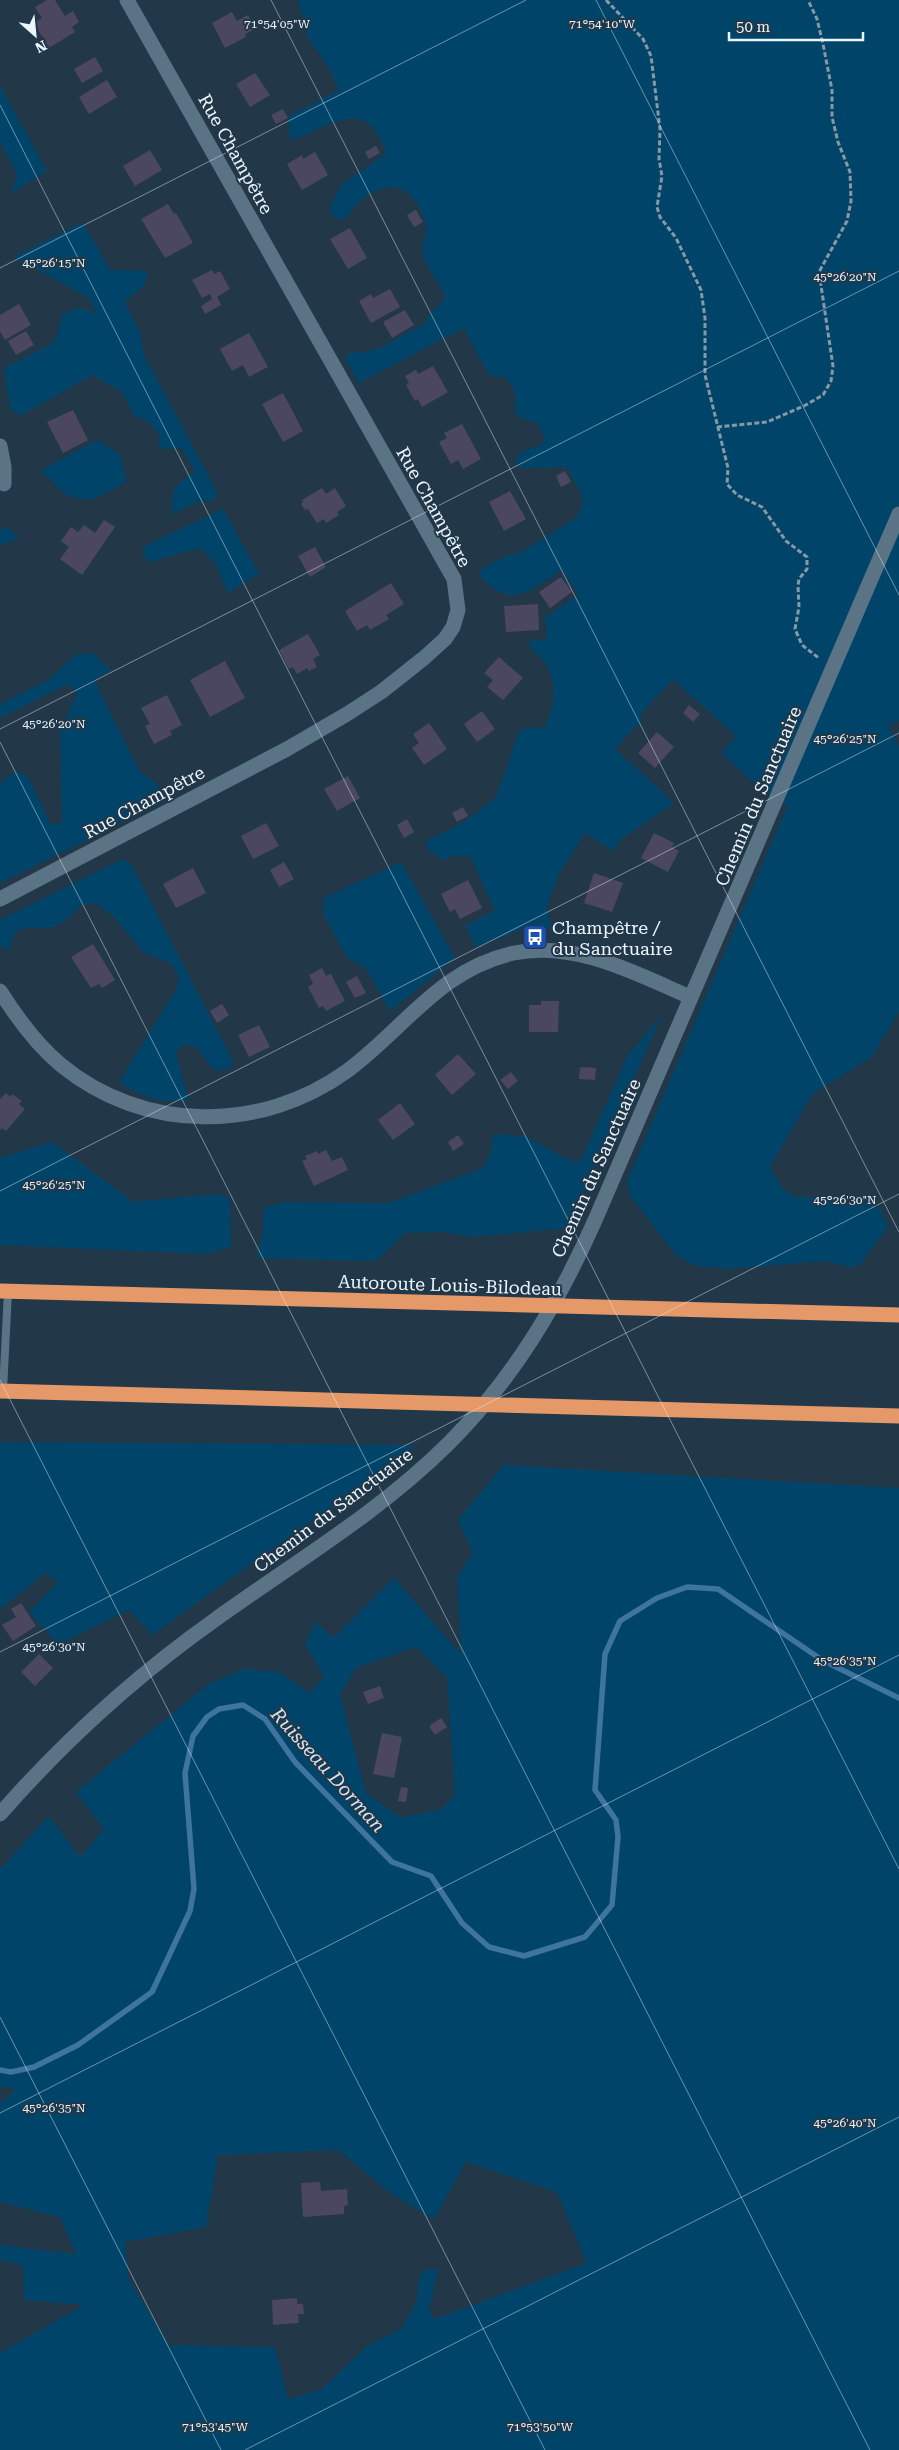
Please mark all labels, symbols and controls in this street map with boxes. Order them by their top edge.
north arrow [10,10,60,60]
scale bar [729,10,863,42]
text: 71°54'05"W [244,17,311,31]
text: 71°54'10"W [569,17,636,31]
text: 50 m [736,18,771,36]
text: N [32,37,49,56]
street label: Rue Champêtre [194,90,278,218]
text: 45°26'15"N [22,256,86,270]
text: 45°26'20"N [813,270,877,284]
street label: Rue Champêtre [392,443,476,571]
street label: Chemin du Sanctuaire [711,703,805,889]
text: 45°26'20"N [22,717,86,731]
text: 45°26'25"N [813,732,877,746]
street label: Rue Champêtre [80,761,208,843]
place label: Champêtre / du Sanctuaire [552,917,673,959]
bus stop icon: Champêtre / du Sanctuaire [522,924,548,950]
street label: Chemin du Sanctuaire [547,1075,645,1261]
text: 45°26'25"N [22,1178,86,1192]
text: 45°26'30"N [813,1193,877,1207]
street label: Autoroute Louis-Bilodeau [338,1271,562,1299]
street label: Chemin du Sanctuaire [249,1443,417,1577]
text: 45°26'30"N [22,1640,86,1654]
text: 45°26'35"N [813,1654,877,1668]
water label: Ruisseau Dorman [265,1702,390,1837]
text: 45°26'35"N [22,2101,86,2115]
text: 45°26'40"N [813,2116,877,2130]
text: 71°53'45"W [182,2420,249,2434]
text: 71°53'50"W [507,2420,574,2434]

